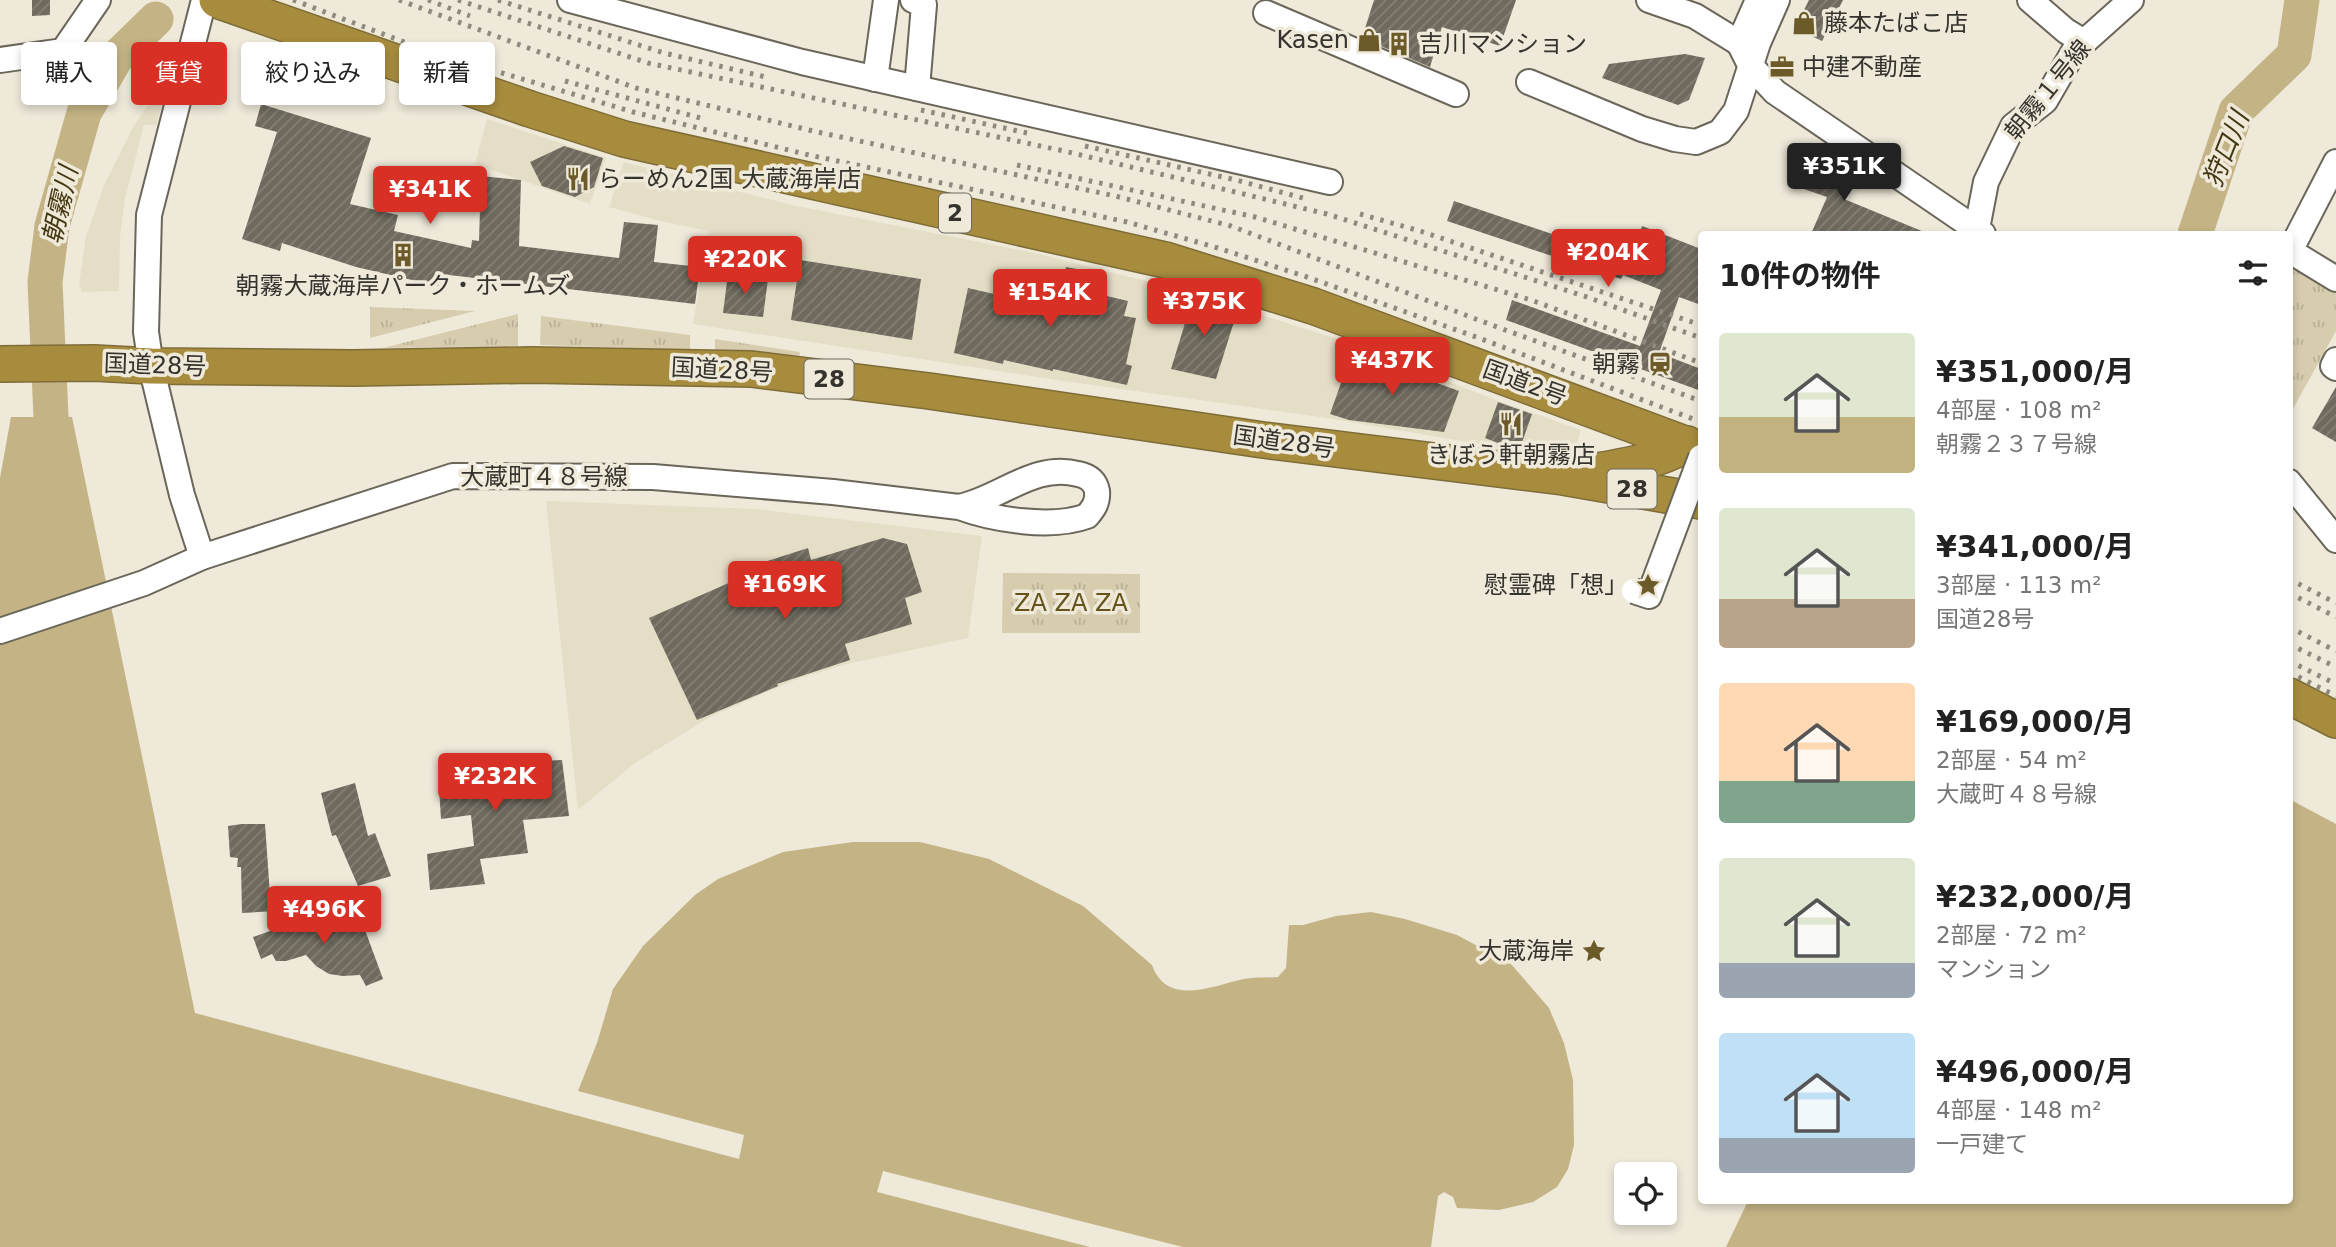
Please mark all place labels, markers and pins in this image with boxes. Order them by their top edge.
shop icon: 藤本たばこ店 [1790,9,1818,37]
place label: 藤本たばこ店 [1824,9,1968,37]
place label: Kasen [1276,26,1349,54]
shop icon: Kasen [1355,26,1383,54]
building icon: 吉川マンション [1385,30,1413,58]
place label: 吉川マンション [1419,30,1587,58]
office icon: 中建不動産 [1768,53,1796,81]
place label: 中建不動産 [1802,53,1922,81]
pin: ¥351K [1795,144,1893,203]
restaurant icon: らーめん2国 大蔵海岸店 [564,165,592,193]
place label: らーめん2国 大蔵海岸店 [598,165,861,193]
pin: ¥341K [381,166,479,226]
pin: ¥204K [1559,230,1657,289]
pin: ¥220K [696,236,794,296]
building icon: 朝霧大蔵海岸パーク・ホームズ [389,241,417,269]
pin: ¥154K [1001,270,1099,329]
place label: 朝霧大蔵海岸パーク・ホームズ [236,272,570,300]
pin: ¥375K [1155,278,1253,338]
pin: ¥437K [1343,338,1441,397]
place label: 朝霧 [1592,350,1640,378]
station icon: 朝霧 [1646,350,1674,378]
restaurant icon: きぼう軒朝霧店 [1497,410,1525,438]
place label: きぼう軒朝霧店 [1427,441,1595,469]
pin: ¥169K [736,562,834,621]
place label: 慰霊碑「想」 [1484,571,1628,599]
place icon: 慰霊碑「想」 [1634,571,1662,599]
pin: ¥232K [446,754,544,813]
pin: ¥496K [275,886,373,946]
place label: 大蔵海岸 [1478,937,1574,965]
place icon: 大蔵海岸 [1580,937,1608,965]

